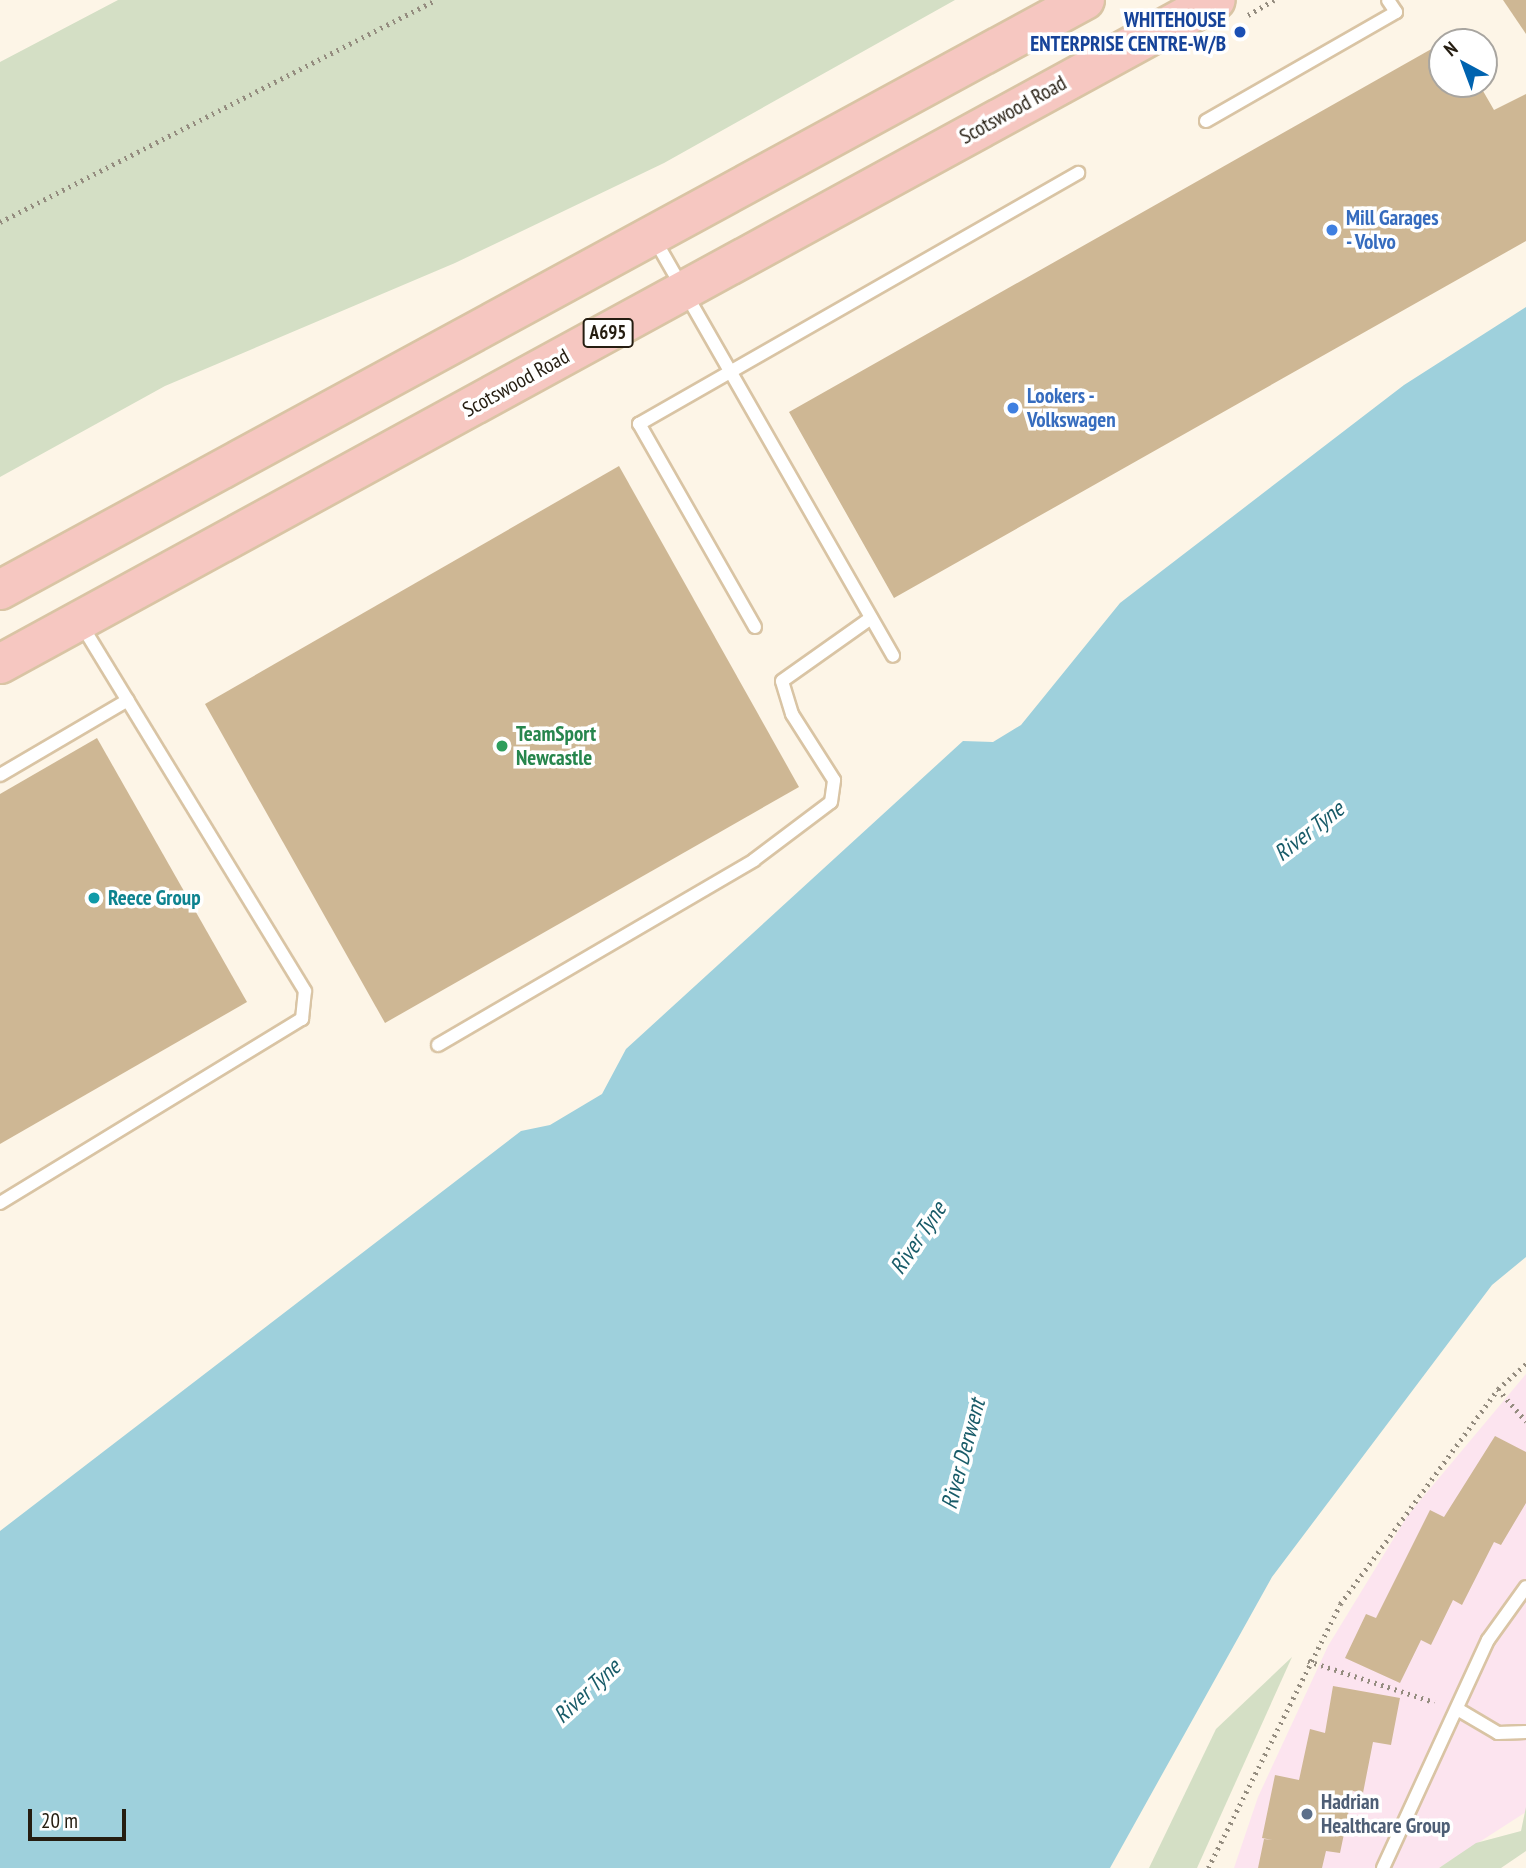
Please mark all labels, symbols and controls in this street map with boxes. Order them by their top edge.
place label: WHITEHOUSE ENTERPRISE CENTRE-W/B [1030,7,1226,57]
marker: WHITEHOUSE ENTERPRISE CENTRE-W/B [1232,24,1248,40]
north arrow [1428,28,1498,98]
text: N [1439,36,1462,61]
street label: Scotswood Road [955,70,1071,150]
place label: Mill Garages - Volvo [1346,205,1439,255]
marker: Mill Garages - Volvo [1324,222,1340,238]
road number: A695 [582,318,634,348]
street label: Scotswood Road [458,343,574,423]
place label: Lookers - Volkswagen [1027,383,1116,433]
marker: Lookers - Volkswagen [1005,400,1021,416]
place label: TeamSport Newcastle [516,721,596,771]
marker: TeamSport Newcastle [494,738,510,754]
water label: River Tyne [1268,795,1350,867]
place label: Reece Group [108,885,201,911]
marker: Reece Group [86,890,102,906]
water label: River Tyne [884,1196,952,1280]
water label: River Derwent [935,1396,991,1512]
water label: River Tyne [548,1653,626,1729]
place label: Hadrian Healthcare Group [1321,1789,1451,1839]
scale bar [32,1794,130,1838]
marker: Hadrian Healthcare Group [1299,1806,1315,1822]
text: 20 m [41,1807,78,1834]

